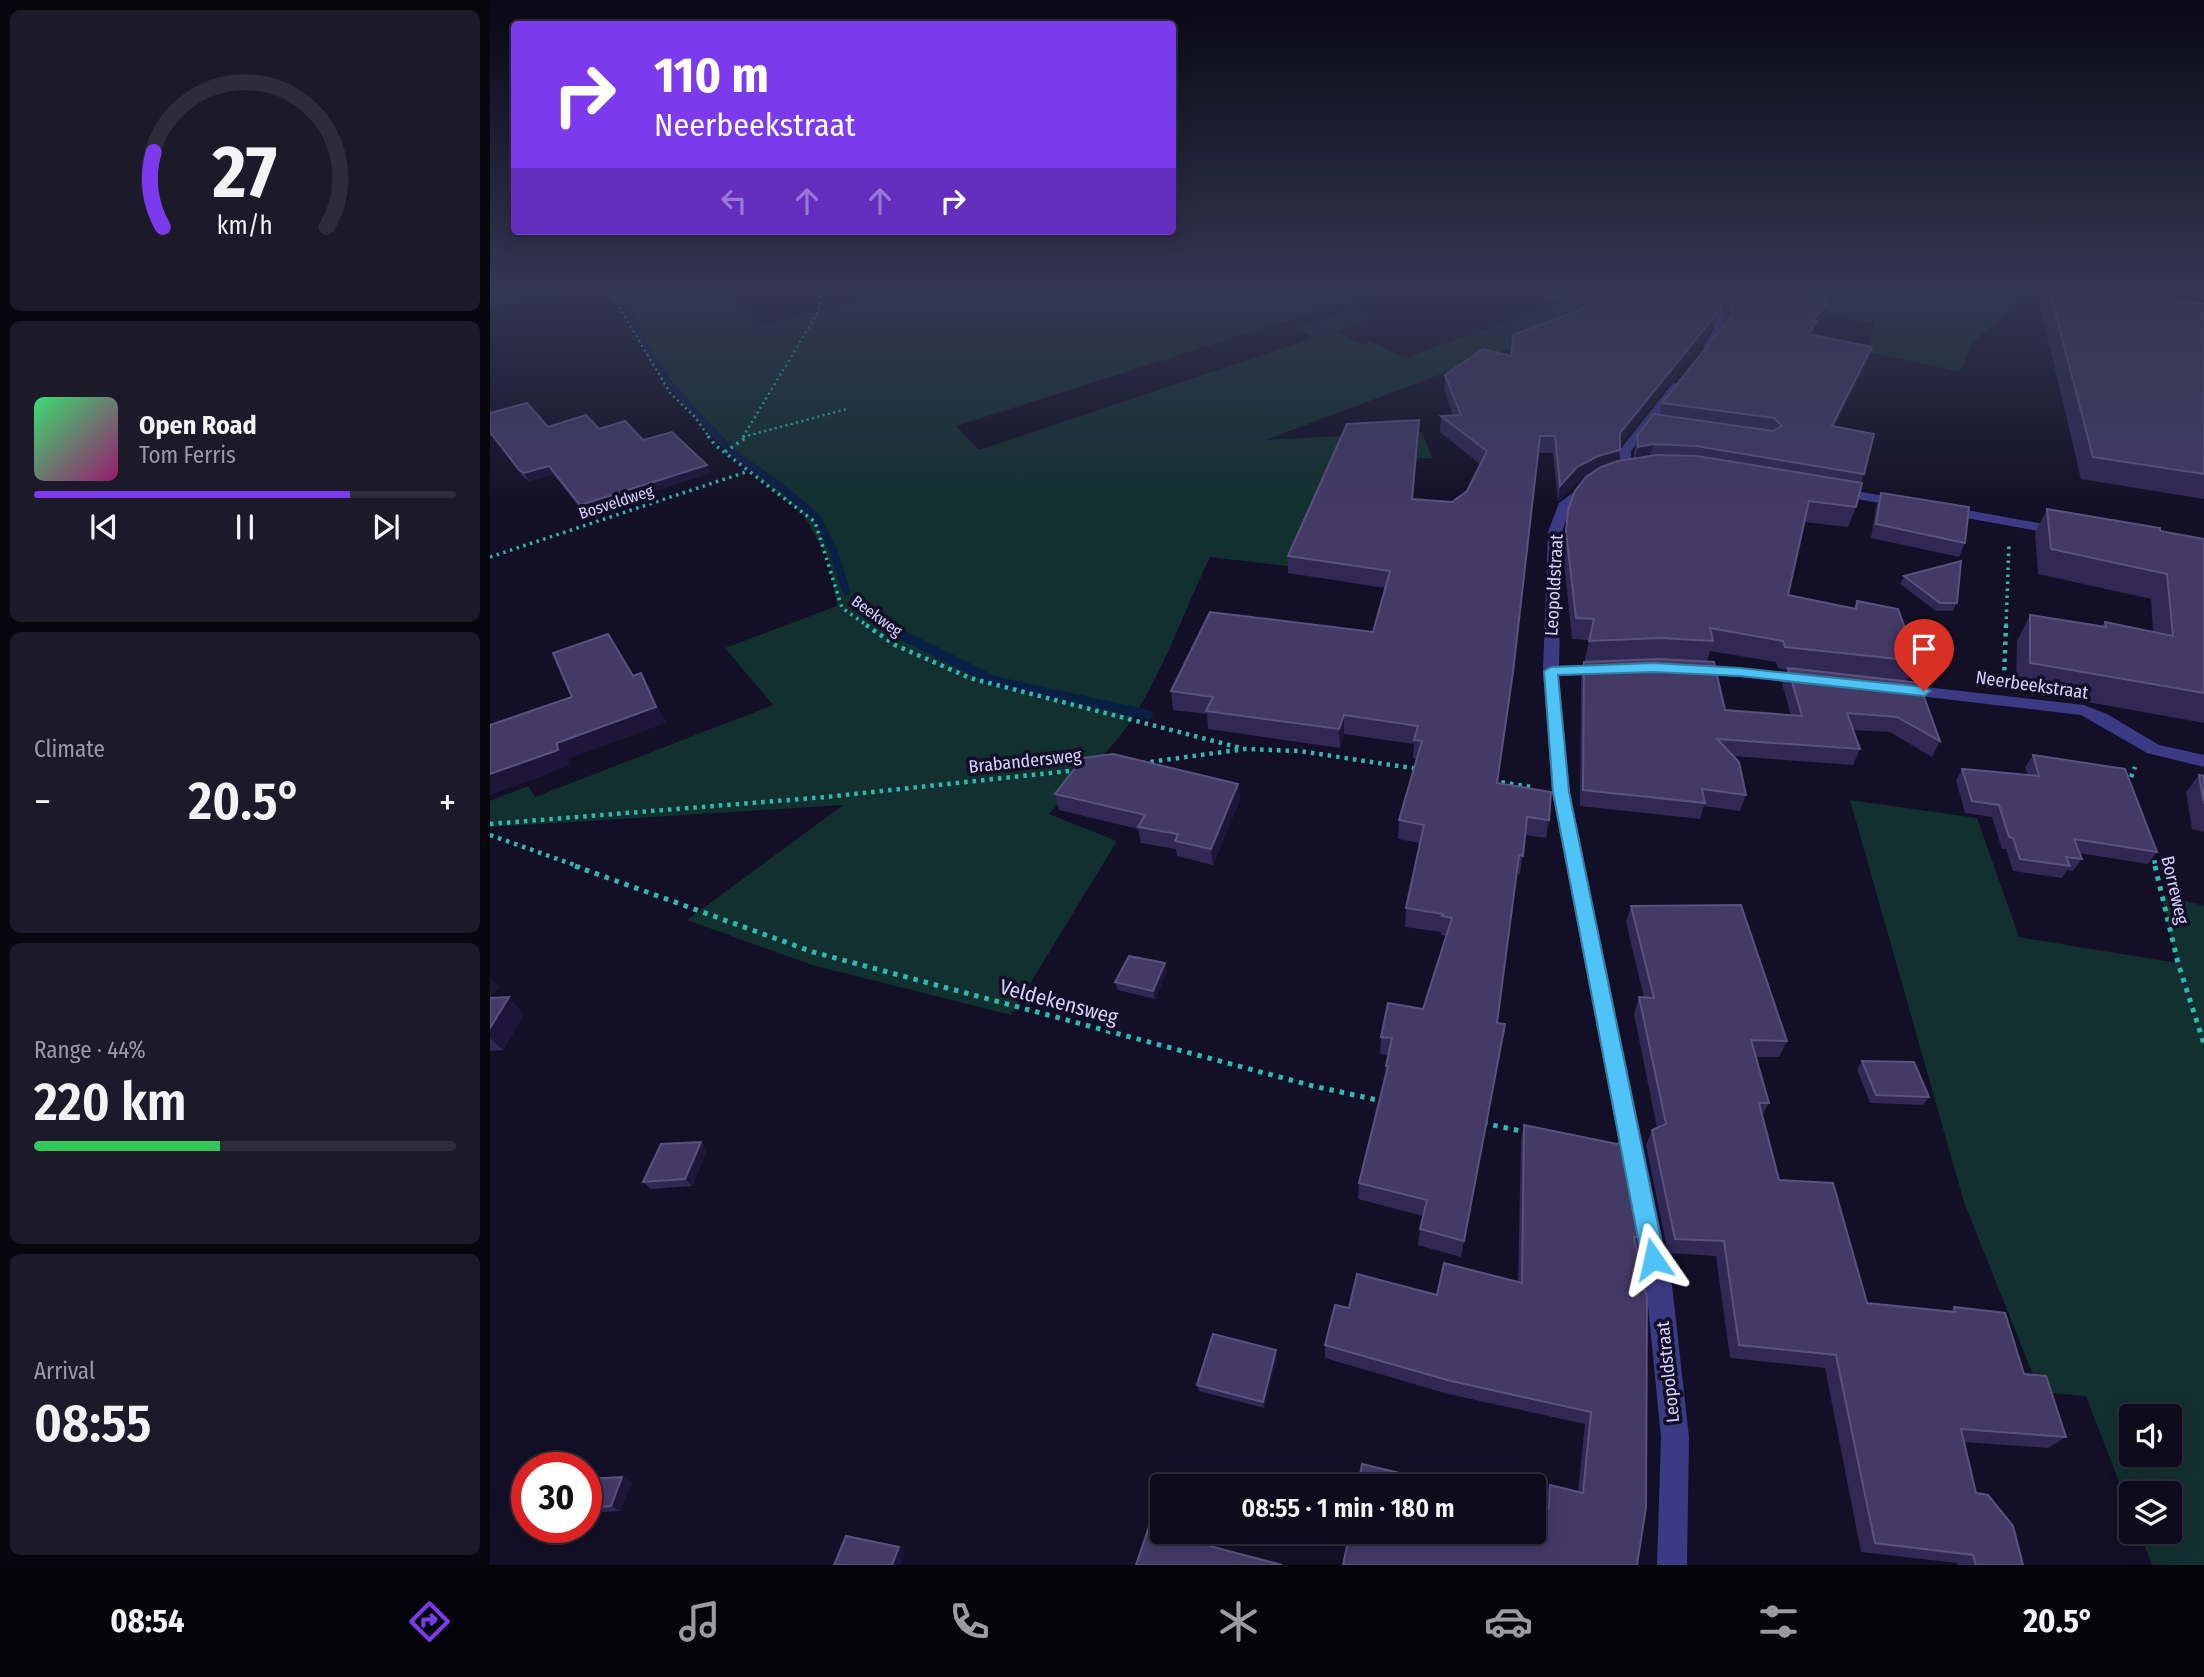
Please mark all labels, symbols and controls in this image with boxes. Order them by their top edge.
text: 110 m [654,46,769,105]
icon: right [539,49,630,140]
text: Neerbeekstraat [654,106,856,144]
text: 27 [212,129,277,216]
icon: left [715,182,753,220]
icon: ahead [788,182,826,220]
icon: ahead [861,182,899,220]
icon: right [934,182,972,220]
text: km/h [217,210,273,240]
text: Open Road [139,410,257,441]
text: Tom Ferris [139,441,236,469]
street label: Bosveldweg [576,481,656,523]
icon: previous [85,508,123,546]
icon: pause [226,508,264,546]
icon: next [367,508,405,546]
street label: Leopoldstraat [1540,533,1568,637]
street label: Beekweg [848,591,906,641]
pin [1894,619,1954,691]
icon: arrive [1905,630,1943,668]
street label: Neerbeekstraat [1974,666,2090,704]
text: Climate [34,735,105,763]
street label: Brabandersweg [967,744,1083,778]
text: 20.5° [188,770,302,833]
text: − [34,779,51,825]
text: + [439,779,456,825]
street label: Borreweg [2156,854,2194,927]
street label: Veldekensweg [997,974,1121,1030]
text: Range · 44% [34,1036,146,1064]
text: 220 km [34,1071,187,1134]
position arrow [1616,1222,1690,1296]
street label: Leopoldstraat [1652,1320,1684,1424]
text: Arrival [34,1357,95,1385]
text: 08:55 [34,1392,151,1455]
map controls [2119,1404,2182,1544]
button: sound [2119,1404,2182,1467]
speed limit sign: 30 [511,1452,602,1543]
button: layers [2119,1481,2182,1544]
text: 08:55 · 1 min · 180 m [1241,1493,1455,1524]
icon: directions [405,1597,454,1646]
icon: music [675,1597,724,1646]
icon: phone [945,1597,994,1646]
icon: climate [1214,1597,1263,1646]
icon: car [1484,1597,1533,1646]
icon: filters [1754,1597,1803,1646]
text: 08:54 [110,1602,184,1640]
text: 20.5° [2023,1602,2094,1640]

